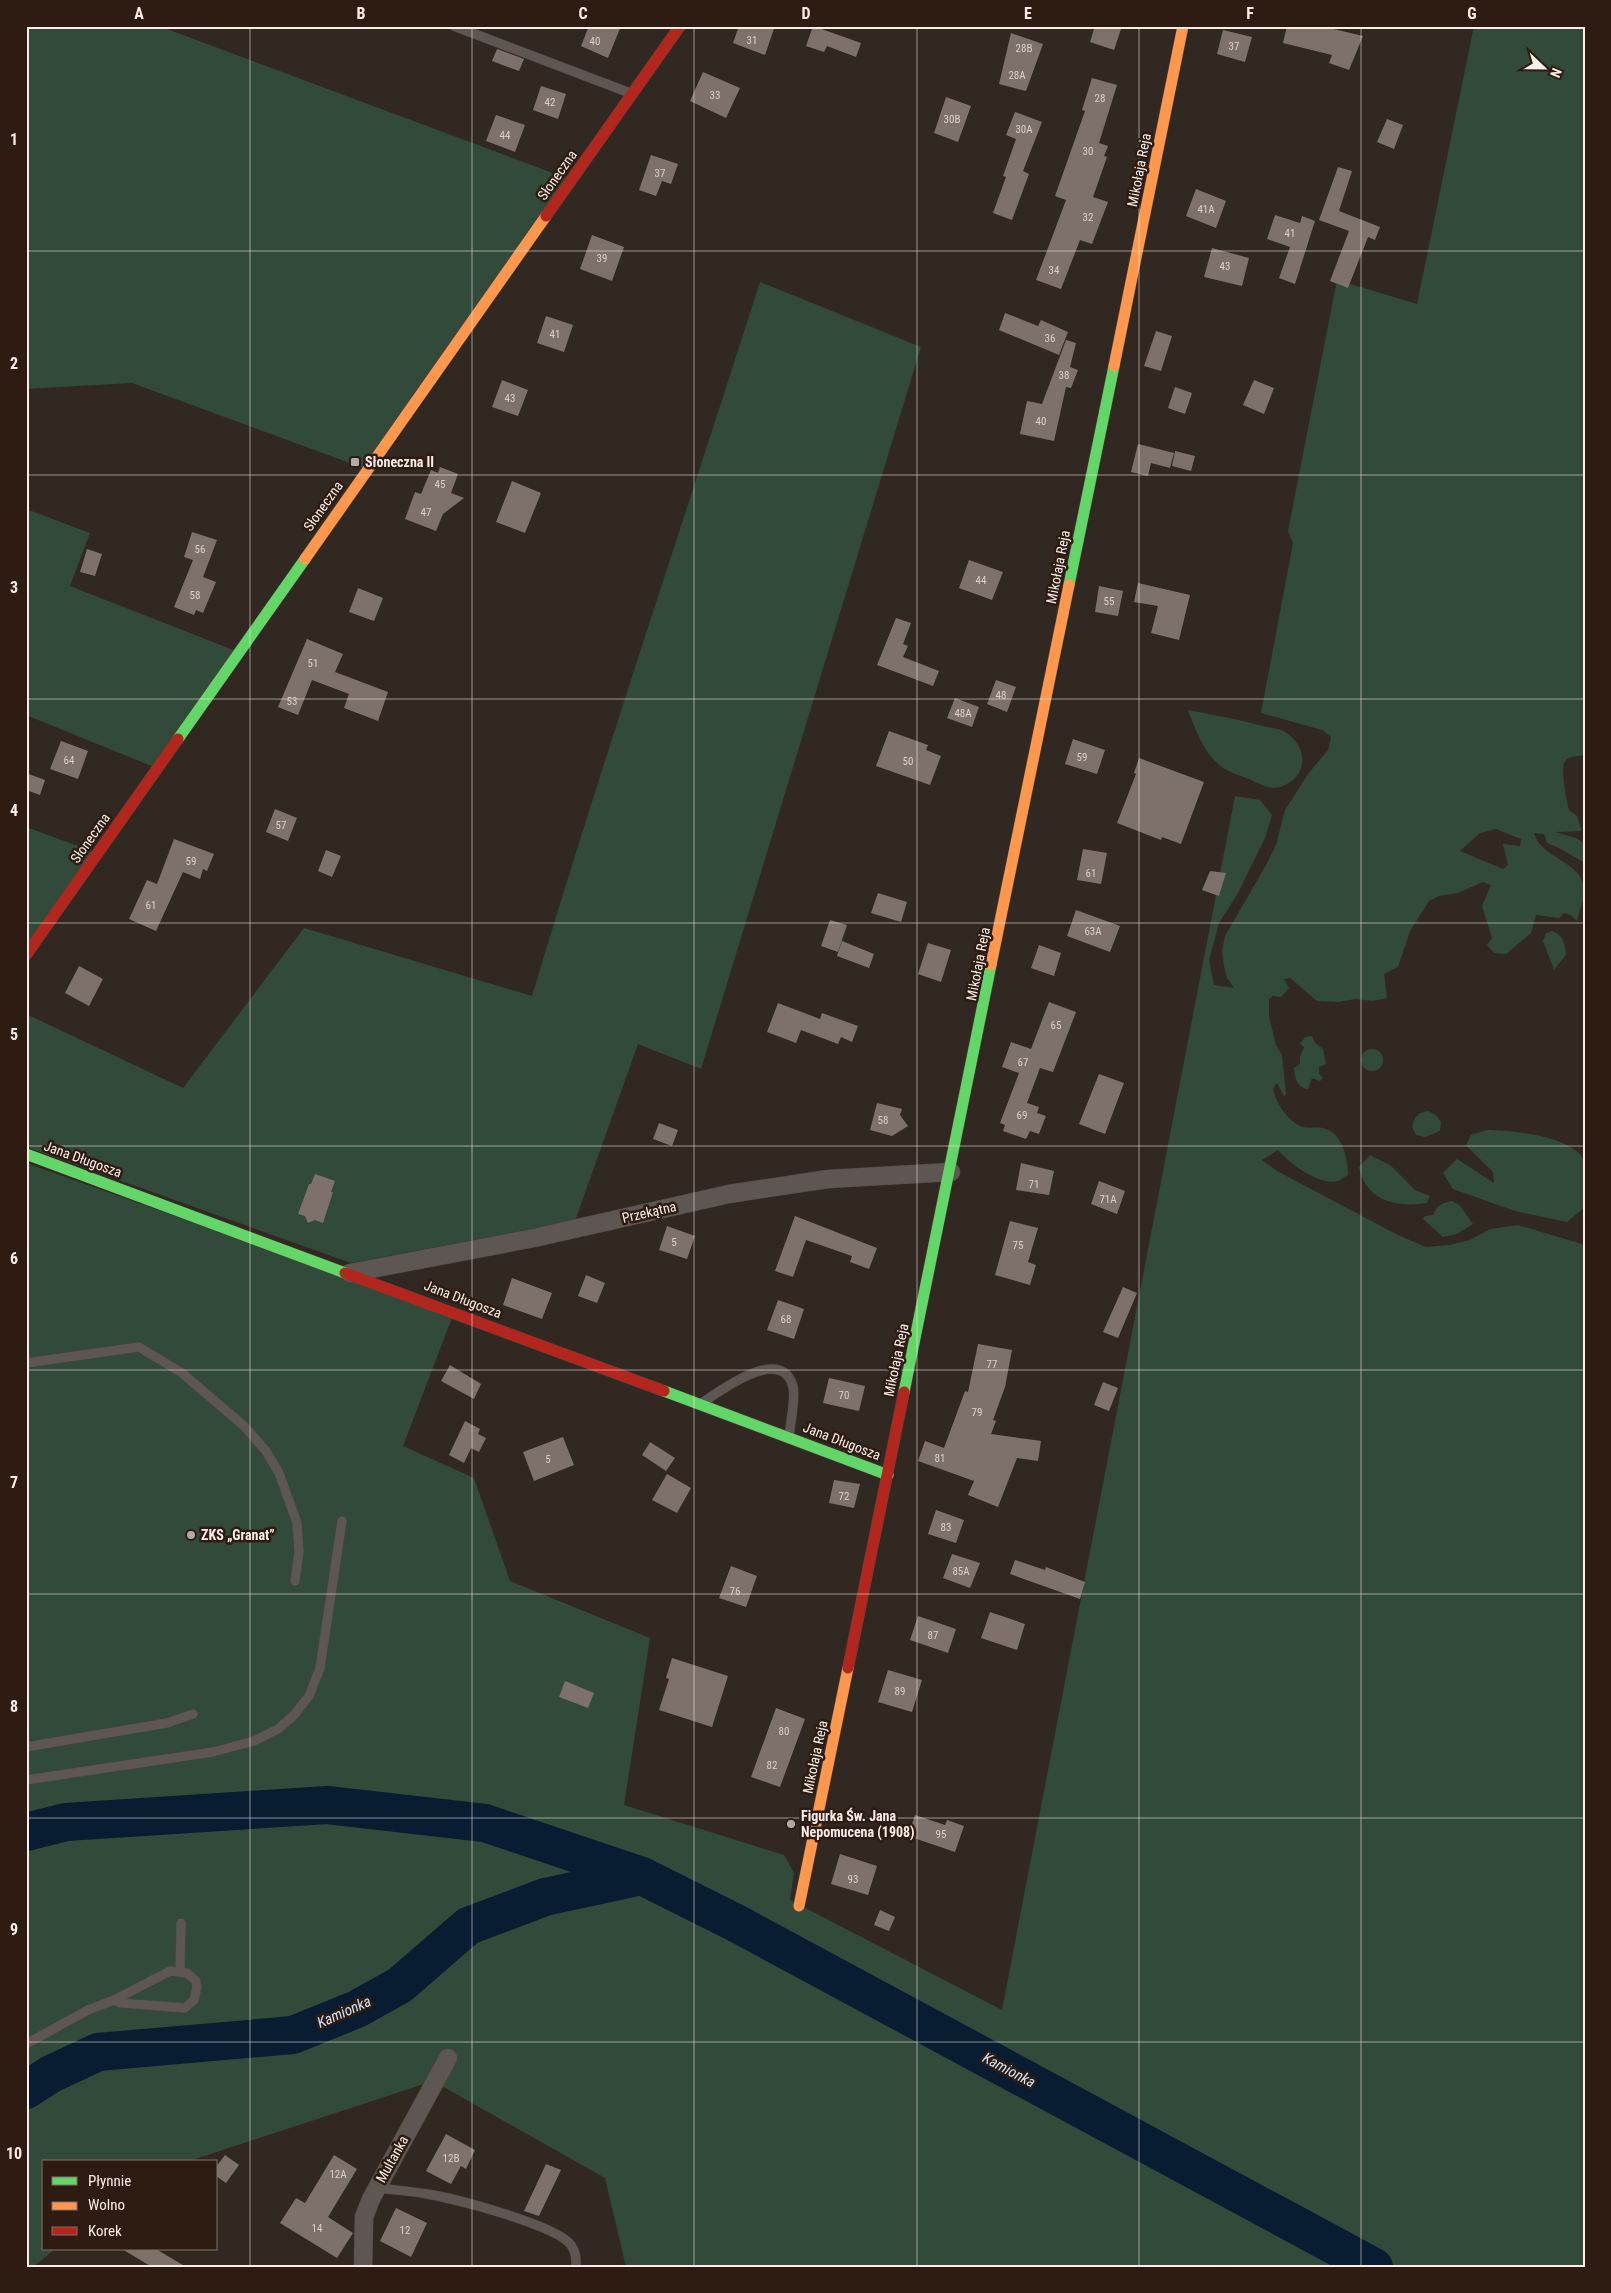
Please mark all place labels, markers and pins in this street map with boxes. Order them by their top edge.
place label: Słoneczna II [365,454,434,470]
marker: Słoneczna II [349,456,361,468]
place label: ZKS „Granat” [201,1527,275,1543]
marker: ZKS „Granat” [185,1529,197,1541]
place label: Figurka Św. Jana Nepomucena (1908) [801,1807,915,1841]
marker: Figurka Św. Jana Nepomucena (1908) [785,1818,797,1830]

